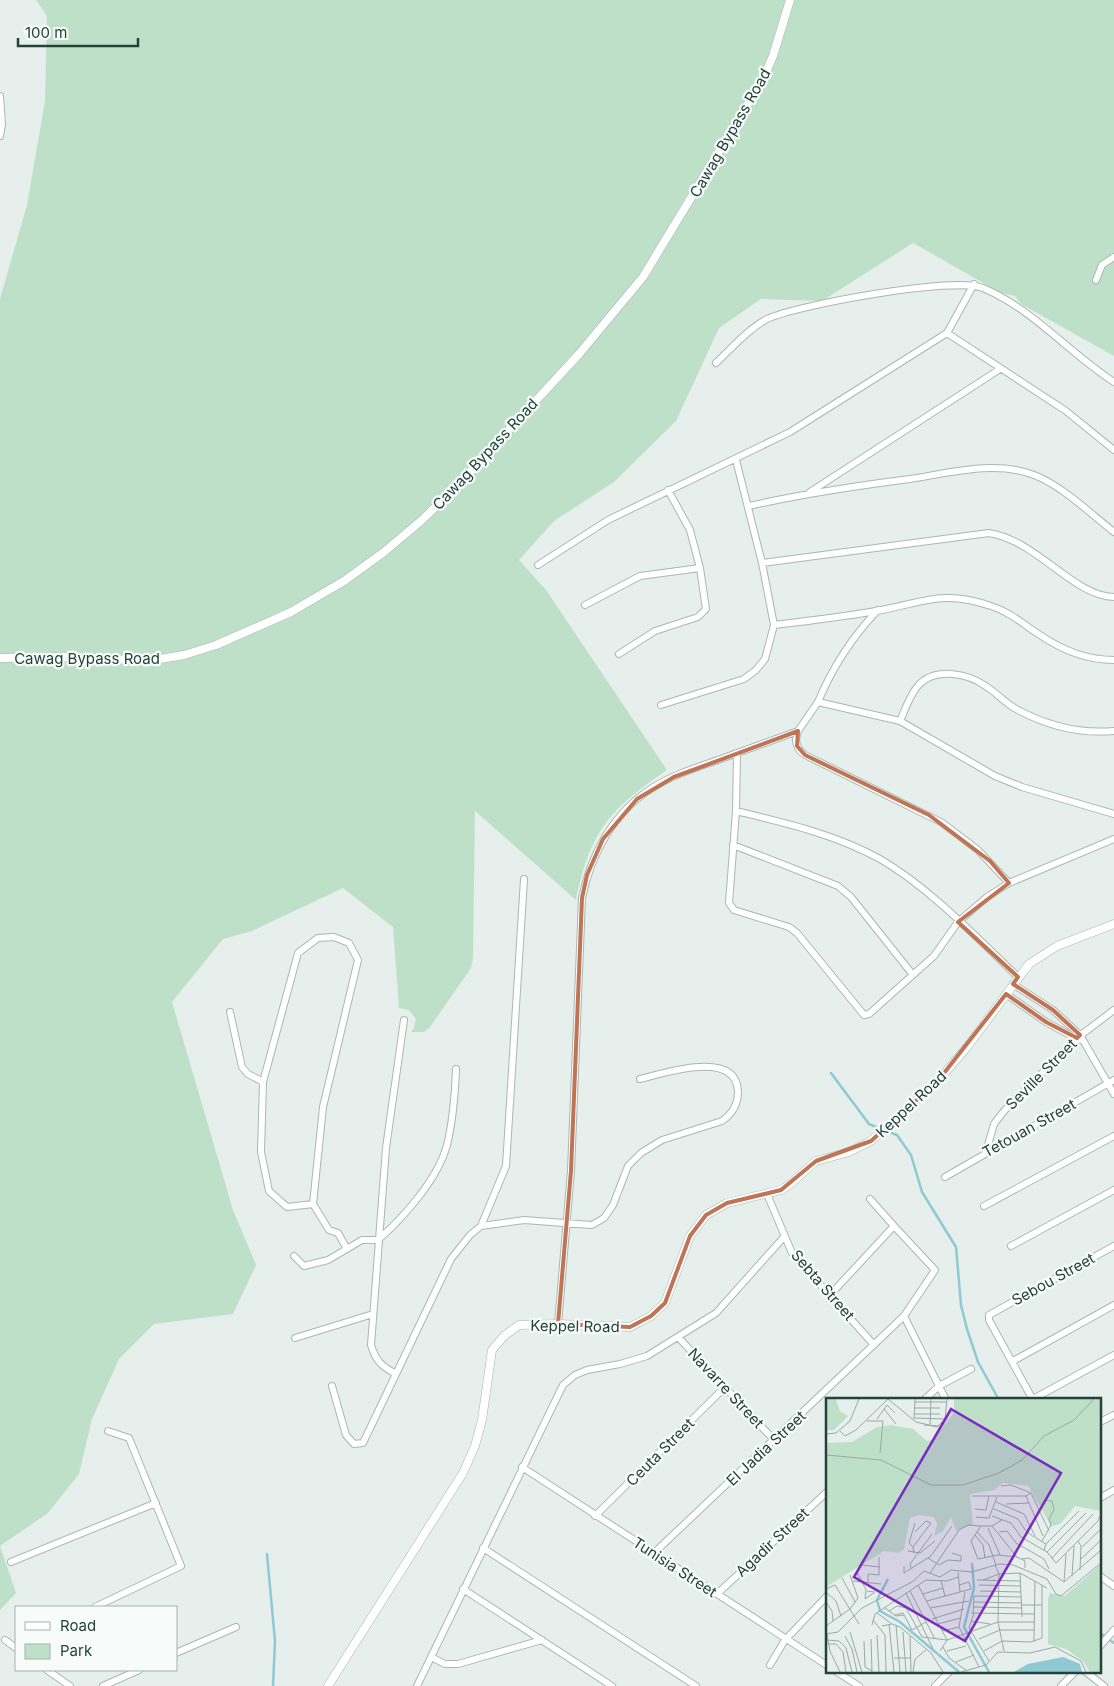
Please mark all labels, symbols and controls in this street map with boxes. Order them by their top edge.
scale bar [18,15,138,47]
text: 100 m [25,23,67,42]
street label: Cawag Bypass Road [685,65,775,201]
street label: Cawag Bypass Road [428,394,542,514]
street label: Cawag Bypass Road [14,649,160,668]
street label: Seville Street [1002,1034,1081,1113]
street label: Keppel Road [872,1067,950,1141]
street label: Tetouan Street [979,1095,1079,1161]
street label: Sebta Street [787,1246,859,1324]
street label: Sebou Street [1008,1248,1098,1310]
street label: Keppel Road [530,1316,620,1336]
street label: Navarre Street [684,1344,768,1432]
inset map [826,1398,1102,1674]
street label: El Jadia Street [722,1406,810,1490]
street label: Ceuta Street [622,1414,698,1490]
street label: Agadir Street [732,1503,813,1581]
street label: Tunisia Street [629,1533,721,1601]
legend [15,1606,178,1671]
text: Road [60,1616,96,1635]
text: Park [60,1641,93,1660]

